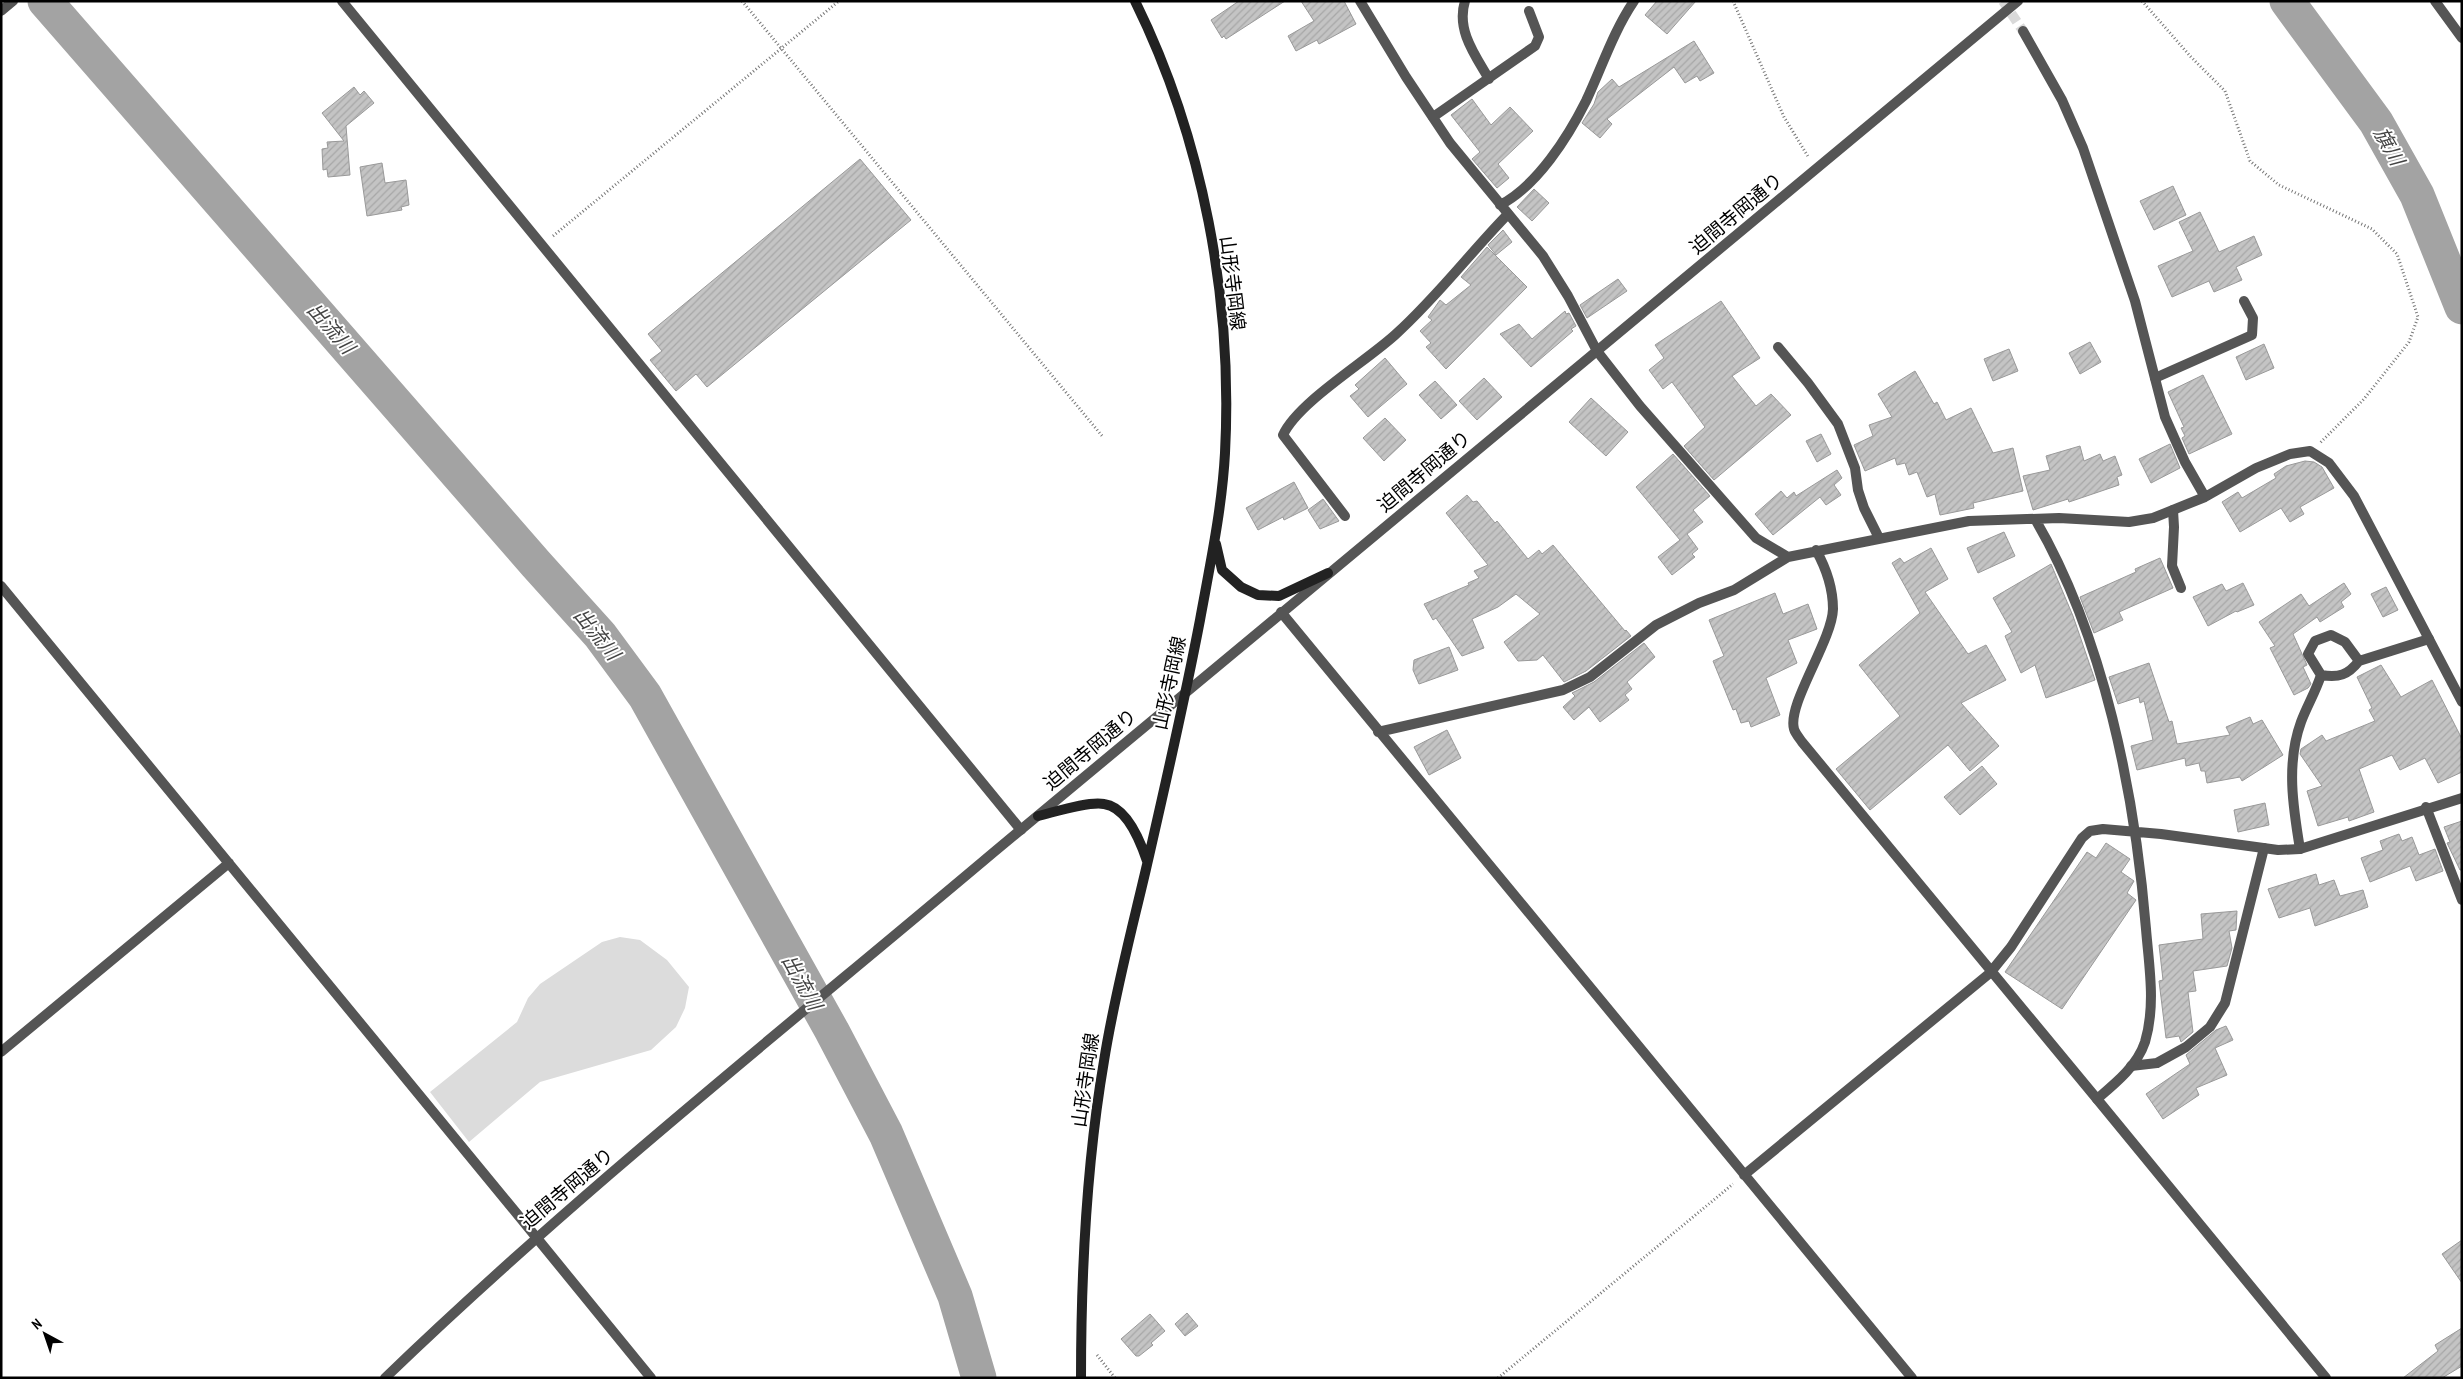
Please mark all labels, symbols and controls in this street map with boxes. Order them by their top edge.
water label: 旗川 [2368,122,2411,172]
street label: 迫間寺岡通り [1685,167,1787,259]
street label: 山形寺岡線 [1215,234,1251,332]
water label: 出流川 [302,297,362,361]
street label: 迫間寺岡通り [1373,425,1475,517]
water label: 出流川 [568,603,627,667]
street label: 山形寺岡線 [1147,634,1191,732]
street label: 迫間寺岡通り [1039,703,1141,795]
water label: 出流川 [776,949,829,1016]
street label: 山形寺岡線 [1067,1031,1103,1129]
street label: 迫間寺岡通り [516,1142,618,1234]
north arrow [20,1309,70,1359]
text: N [28,1315,45,1333]

